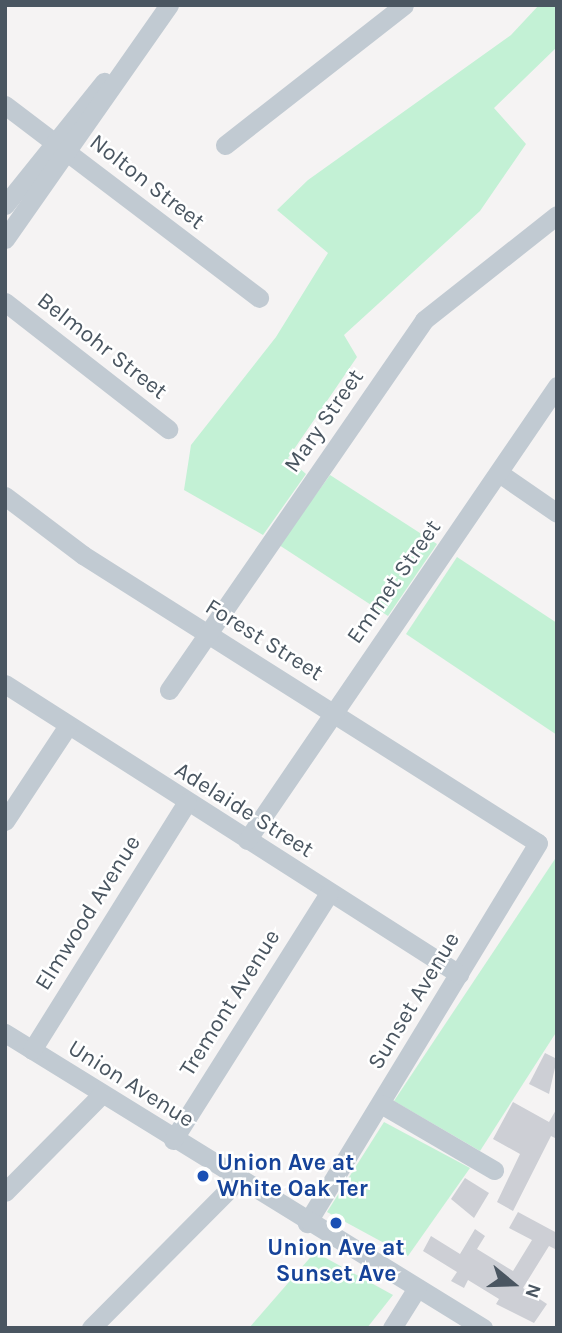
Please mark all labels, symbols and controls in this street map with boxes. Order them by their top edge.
street label: Nolton Street [84,129,210,235]
street label: Belmohr Street [31,287,173,405]
street label: Mary Street [278,364,370,478]
street label: Emmet Street [341,515,447,649]
street label: Forest Street [200,593,328,687]
street label: Adelaide Street [169,756,319,864]
street label: Elmwood Avenue [29,830,147,996]
street label: Tremont Avenue [174,925,286,1081]
street label: Sunset Avenue [362,927,466,1075]
street label: Union Avenue [63,1034,199,1134]
place label: Union Ave at White Oak Ter [217,1149,368,1203]
marker: Union Ave at White Oak Ter [195,1168,211,1184]
marker: Union Ave at Sunset Ave [328,1215,344,1231]
place label: Union Ave at Sunset Ave [267,1234,405,1288]
north arrow [478,1249,548,1319]
text: N [520,1281,545,1301]

